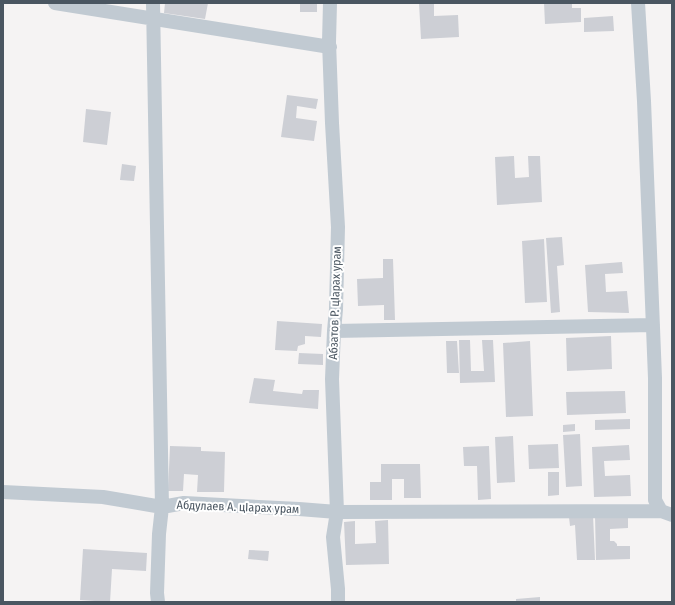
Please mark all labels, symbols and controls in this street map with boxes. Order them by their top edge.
street label: Абзатов Р. цIарах урам [326,246,344,360]
street label: Абдулаев А. цIарах урам [176,498,300,516]

